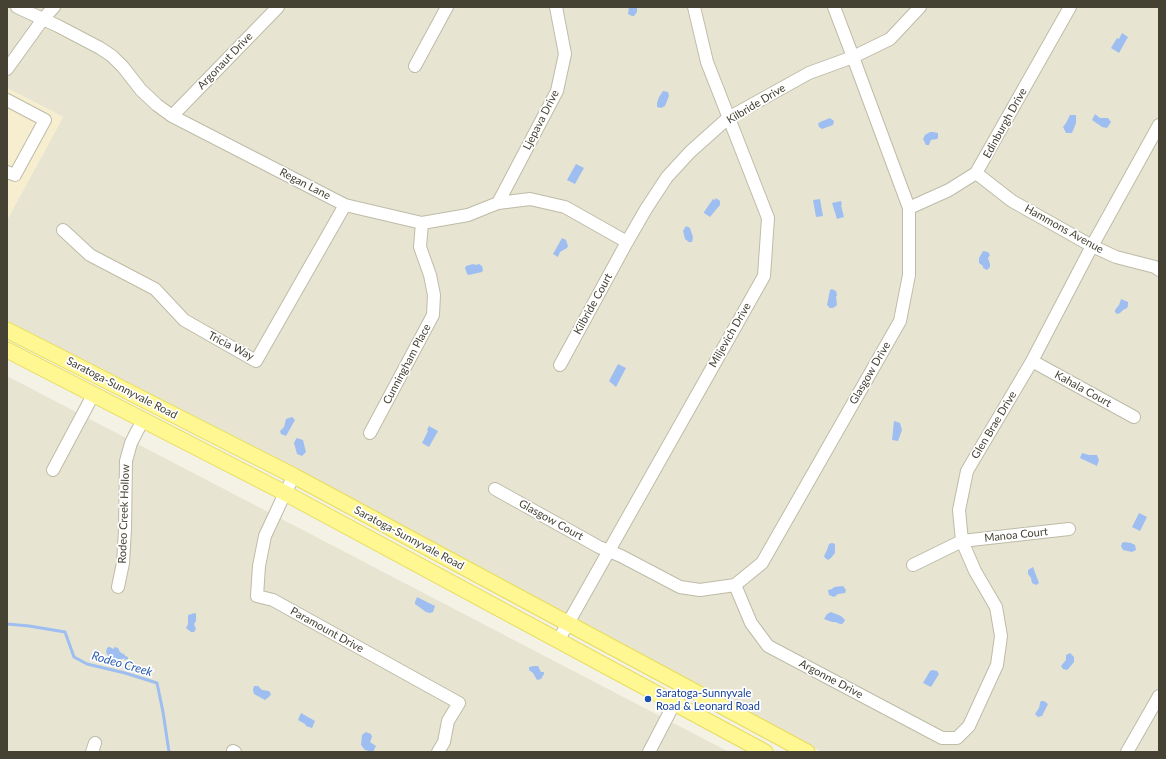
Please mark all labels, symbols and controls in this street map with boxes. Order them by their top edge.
street label: Argonaut Drive [195,30,255,92]
street label: Kilbride Drive [724,81,788,127]
street label: Edinburgh Drive [980,86,1030,160]
street label: Ljepava Drive [520,88,562,152]
street label: Regan Lane [277,166,333,202]
street label: Hammons Avenue [1022,202,1106,256]
street label: Kilbride Court [571,271,615,337]
street label: Miljevich Drive [706,300,754,370]
street label: Cunningham Place [380,322,434,406]
street label: Tricia Way [206,329,256,363]
street label: Glasgow Drive [847,339,893,407]
street label: Saratoga-Sunnyvale Road [64,354,180,422]
street label: Kahala Court [1052,368,1114,410]
street label: Glen Brae Drive [969,389,1019,461]
street label: Rodeo Creek Hollow [116,464,132,564]
street label: Glasgow Court [516,497,586,543]
street label: Saratoga-Sunnyvale Road [352,503,466,573]
street label: Manoa Court [984,525,1048,545]
street label: Paramount Drive [288,604,366,656]
water label: Rodeo Creek [90,648,154,680]
street label: Argonne Drive [797,657,865,701]
place label: Saratoga-Sunnyvale Road & Leonard Road [656,686,760,712]
marker: Saratoga-Sunnyvale Road & Leonard Road [643,694,653,704]

